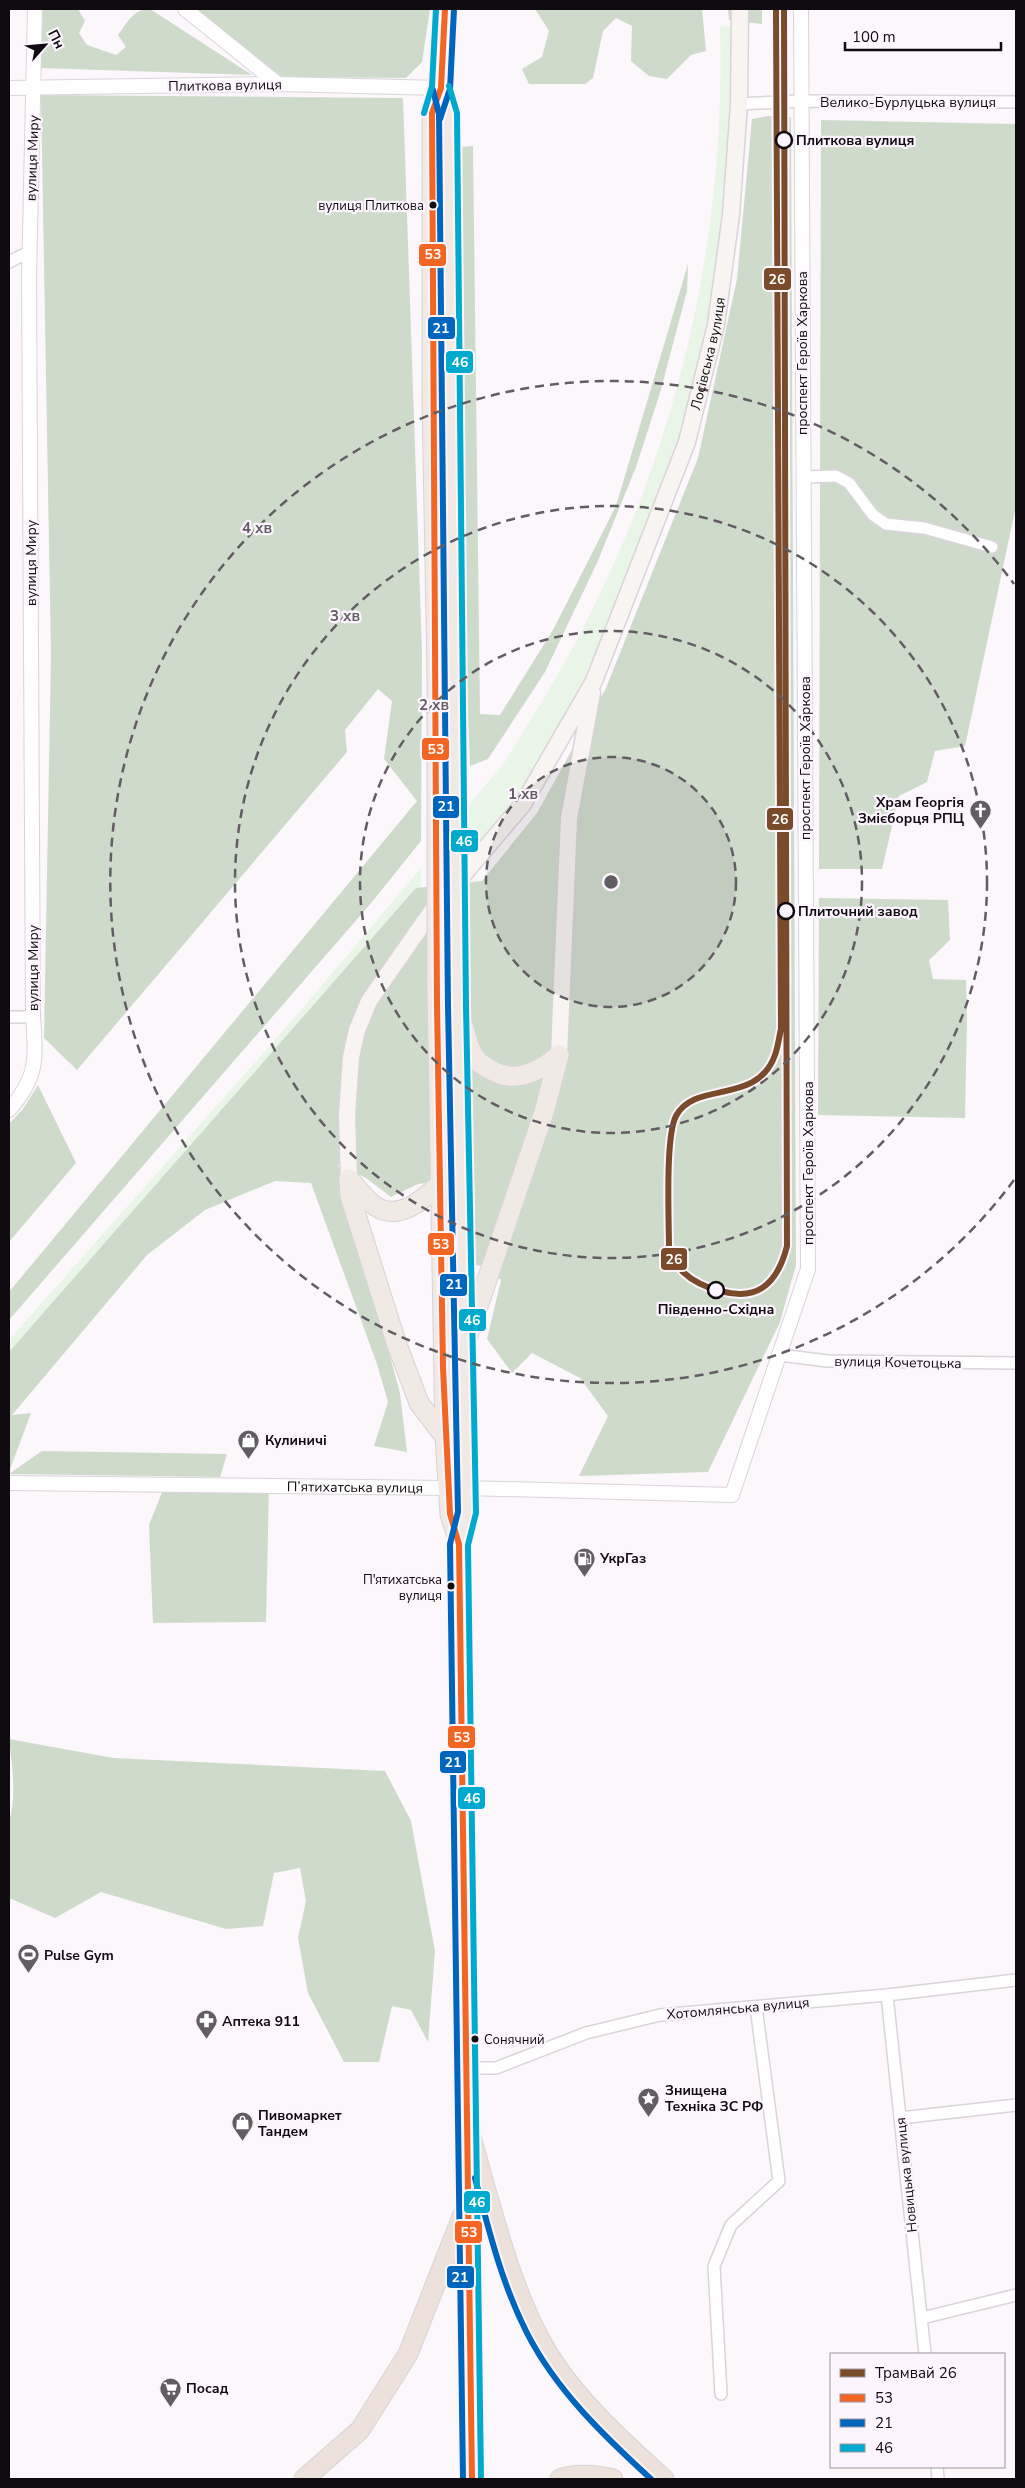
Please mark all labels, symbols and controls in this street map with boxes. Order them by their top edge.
north arrow [20,20,70,70]
scale bar [845,20,1001,52]
text: Пн [43,26,69,52]
text: 100 m [852,27,896,47]
street label: Плиткова вулиця [168,75,282,96]
street label: Велико-Бурлуцька вулиця [820,93,996,112]
street label: вулиця Миру [22,114,44,201]
marker: Плиткова вулиця [775,131,793,149]
place label: Плиткова вулиця [796,131,914,150]
place label: вулиця Плиткова [318,197,424,215]
marker: вулиця Плиткова [428,200,438,210]
line badge: 53 [418,243,447,267]
text: 53 [425,245,441,264]
line badge: 26 [763,267,792,291]
text: 26 [769,270,785,289]
street label: проспект Героїв Харкова [793,271,812,435]
street label: Лосівська вулиця [686,296,730,412]
line badge: 21 [427,316,456,340]
text: 21 [433,319,449,338]
line badge: 46 [445,350,474,374]
text: 46 [452,353,468,372]
text: 4 хв [242,518,272,538]
street label: вулиця Миру [22,519,41,606]
text: 3 хв [330,606,360,626]
street label: проспект Героїв Харкова [796,676,815,840]
text: 2 хв [419,695,449,715]
line badge: 53 [421,737,450,761]
text: 53 [428,740,444,759]
text: 1 хв [508,784,538,804]
place label: Храм Георгія Змієборця РПЦ [858,793,965,828]
line badge: 21 [432,795,460,819]
text: 21 [438,797,454,816]
church icon: Храм Георгія Змієборця РПЦ [968,798,992,829]
line badge: 26 [766,807,794,831]
text: 26 [772,810,788,829]
line badge: 46 [450,829,479,853]
text: 46 [456,832,472,851]
centre of rings [602,873,620,891]
marker: Плиточний завод [777,902,795,920]
place label: Плиточний завод [798,902,918,921]
street label: вулиця Миру [24,924,43,1011]
street label: проспект Героїв Харкова [799,1081,818,1245]
line badge: 53 [427,1232,455,1256]
text: 53 [433,1235,449,1254]
line badge: 26 [660,1247,688,1271]
text: 26 [666,1250,682,1269]
line badge: 21 [439,1273,468,1297]
text: 21 [446,1275,462,1294]
marker: Південно-Східна [707,1281,725,1299]
place label: Південно-Східна [658,1300,774,1319]
line badge: 46 [458,1308,487,1332]
text: 46 [464,1311,480,1330]
street label: вулиця Кочетоцька [834,1352,962,1373]
shop icon: Кулиничі [237,1428,261,1459]
place label: Кулиничі [265,1431,327,1450]
street label: П’ятихатська вулиця [287,1477,423,1498]
fuel station icon: УкрГаз [572,1546,596,1577]
place label: УкрГаз [599,1549,646,1568]
place label: П'ятихатська вулиця [363,1571,442,1605]
marker: П'ятихатська вулиця [446,1581,456,1591]
line badge: 53 [447,1725,476,1749]
text: 53 [454,1728,470,1747]
line badge: 21 [439,1750,467,1774]
text: 21 [445,1753,461,1772]
line badge: 46 [457,1786,486,1810]
text: 46 [464,1789,480,1808]
sports icon: Pulse Gym [16,1943,40,1974]
place label: Pulse Gym [44,1946,114,1965]
street label: Хотомлянська вулиця [666,1993,810,2024]
pharmacy icon: Аптека 911 [194,2009,218,2040]
place label: Аптека 911 [222,2012,300,2031]
place label: Сонячний [484,2031,545,2049]
marker: Сонячний [470,2034,480,2044]
place label: Знищена Техніка ЗС РФ [665,2081,764,2116]
place icon: Знищена Техніка ЗС РФ [637,2086,661,2117]
place label: Пивомаркет Тандем [258,2106,342,2141]
shop icon: Пивомаркет Тандем [230,2111,254,2142]
street label: Новицька вулиця [891,2117,922,2233]
line badge: 46 [463,2190,491,2214]
text: 46 [469,2193,485,2212]
line badge: 53 [454,2220,483,2244]
text: 53 [461,2223,477,2242]
line badge: 21 [446,2265,475,2289]
text: 21 [452,2268,468,2287]
legend [830,2353,1005,2468]
text: Трамвай 26 [875,2363,957,2383]
supermarket icon: Посад [158,2376,182,2407]
place label: Посад [186,2379,229,2398]
text: 53 [875,2388,893,2408]
text: 21 [875,2413,893,2433]
text: 46 [875,2438,893,2458]

